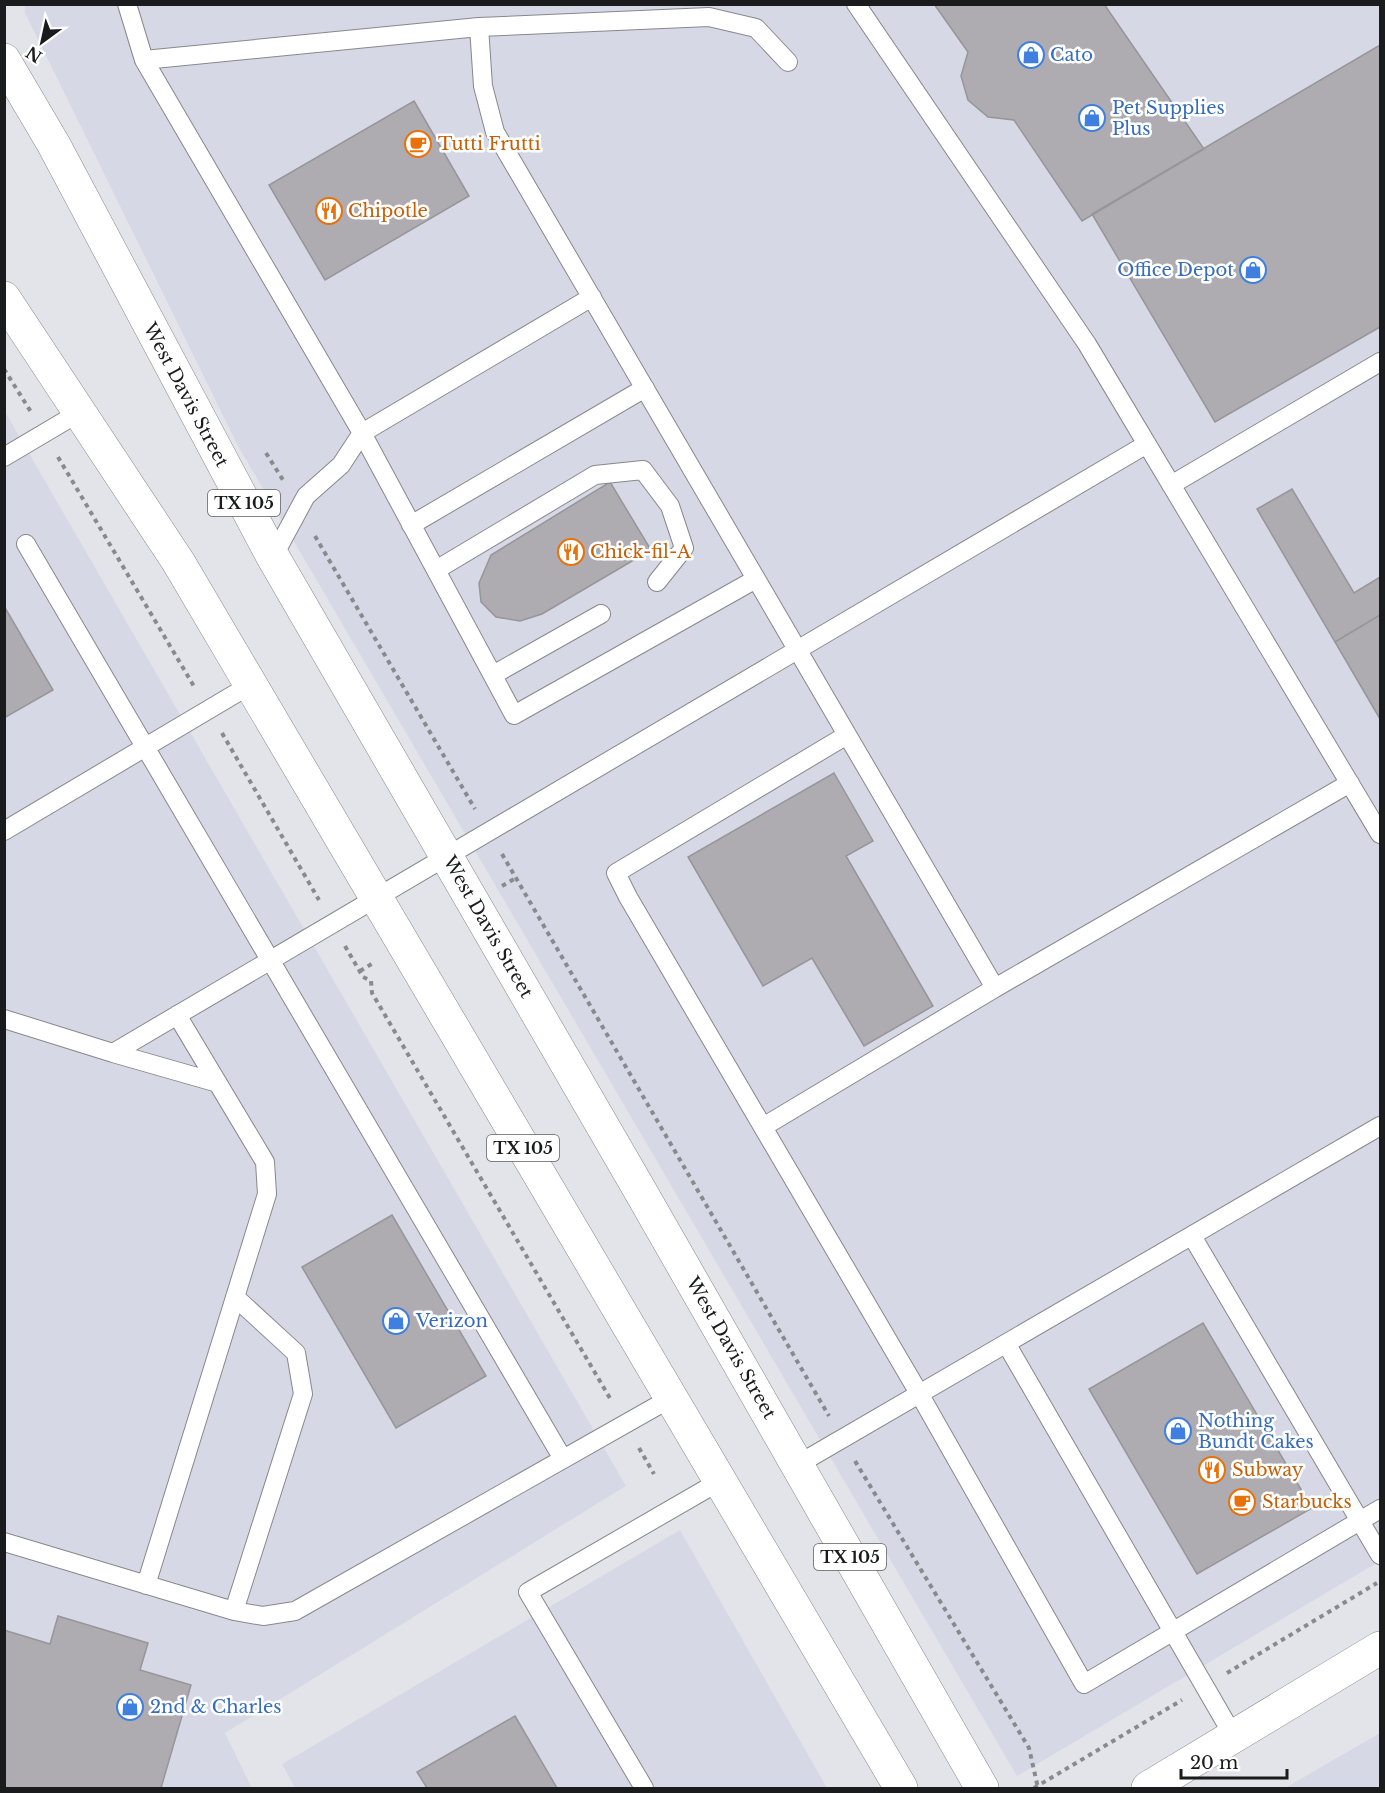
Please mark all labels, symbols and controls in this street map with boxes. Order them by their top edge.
north arrow [12,12,72,72]
shop icon: Cato [1016,40,1046,70]
text: N [22,42,46,67]
place label: Cato [1050,44,1093,66]
place label: Pet Supplies Plus [1112,97,1225,140]
shop icon: Pet Supplies Plus [1077,103,1107,133]
cafe icon: Tutti Frutti [403,129,433,159]
place label: Tutti Frutti [438,133,541,155]
restaurant icon: Chipotle [314,196,344,226]
place label: Chipotle [348,200,428,222]
shop icon: Office Depot [1238,255,1268,285]
place label: Office Depot [1117,259,1234,281]
street label: West Davis Street [138,318,233,471]
road number: TX 105 [208,490,280,516]
restaurant icon: Chick-fil-A [556,537,586,567]
place label: Chick-fil-A [590,541,692,563]
street label: West Davis Street [438,851,538,1002]
road number: TX 105 [487,1135,559,1161]
street label: West Davis Street [681,1272,781,1423]
shop icon: Verizon [381,1306,411,1336]
place label: Verizon [415,1310,488,1332]
place label: Nothing Bundt Cakes [1198,1410,1314,1453]
shop icon: Nothing Bundt Cakes [1163,1416,1193,1446]
restaurant icon: Subway [1197,1455,1227,1485]
place label: Subway [1232,1459,1304,1481]
cafe icon: Starbucks [1227,1487,1257,1517]
place label: Starbucks [1262,1491,1352,1513]
road number: TX 105 [814,1544,886,1570]
shop icon: 2nd & Charles [115,1692,145,1722]
place label: 2nd & Charles [150,1696,282,1718]
scale bar [1181,1742,1288,1780]
text: 20 m [1190,1752,1238,1774]

